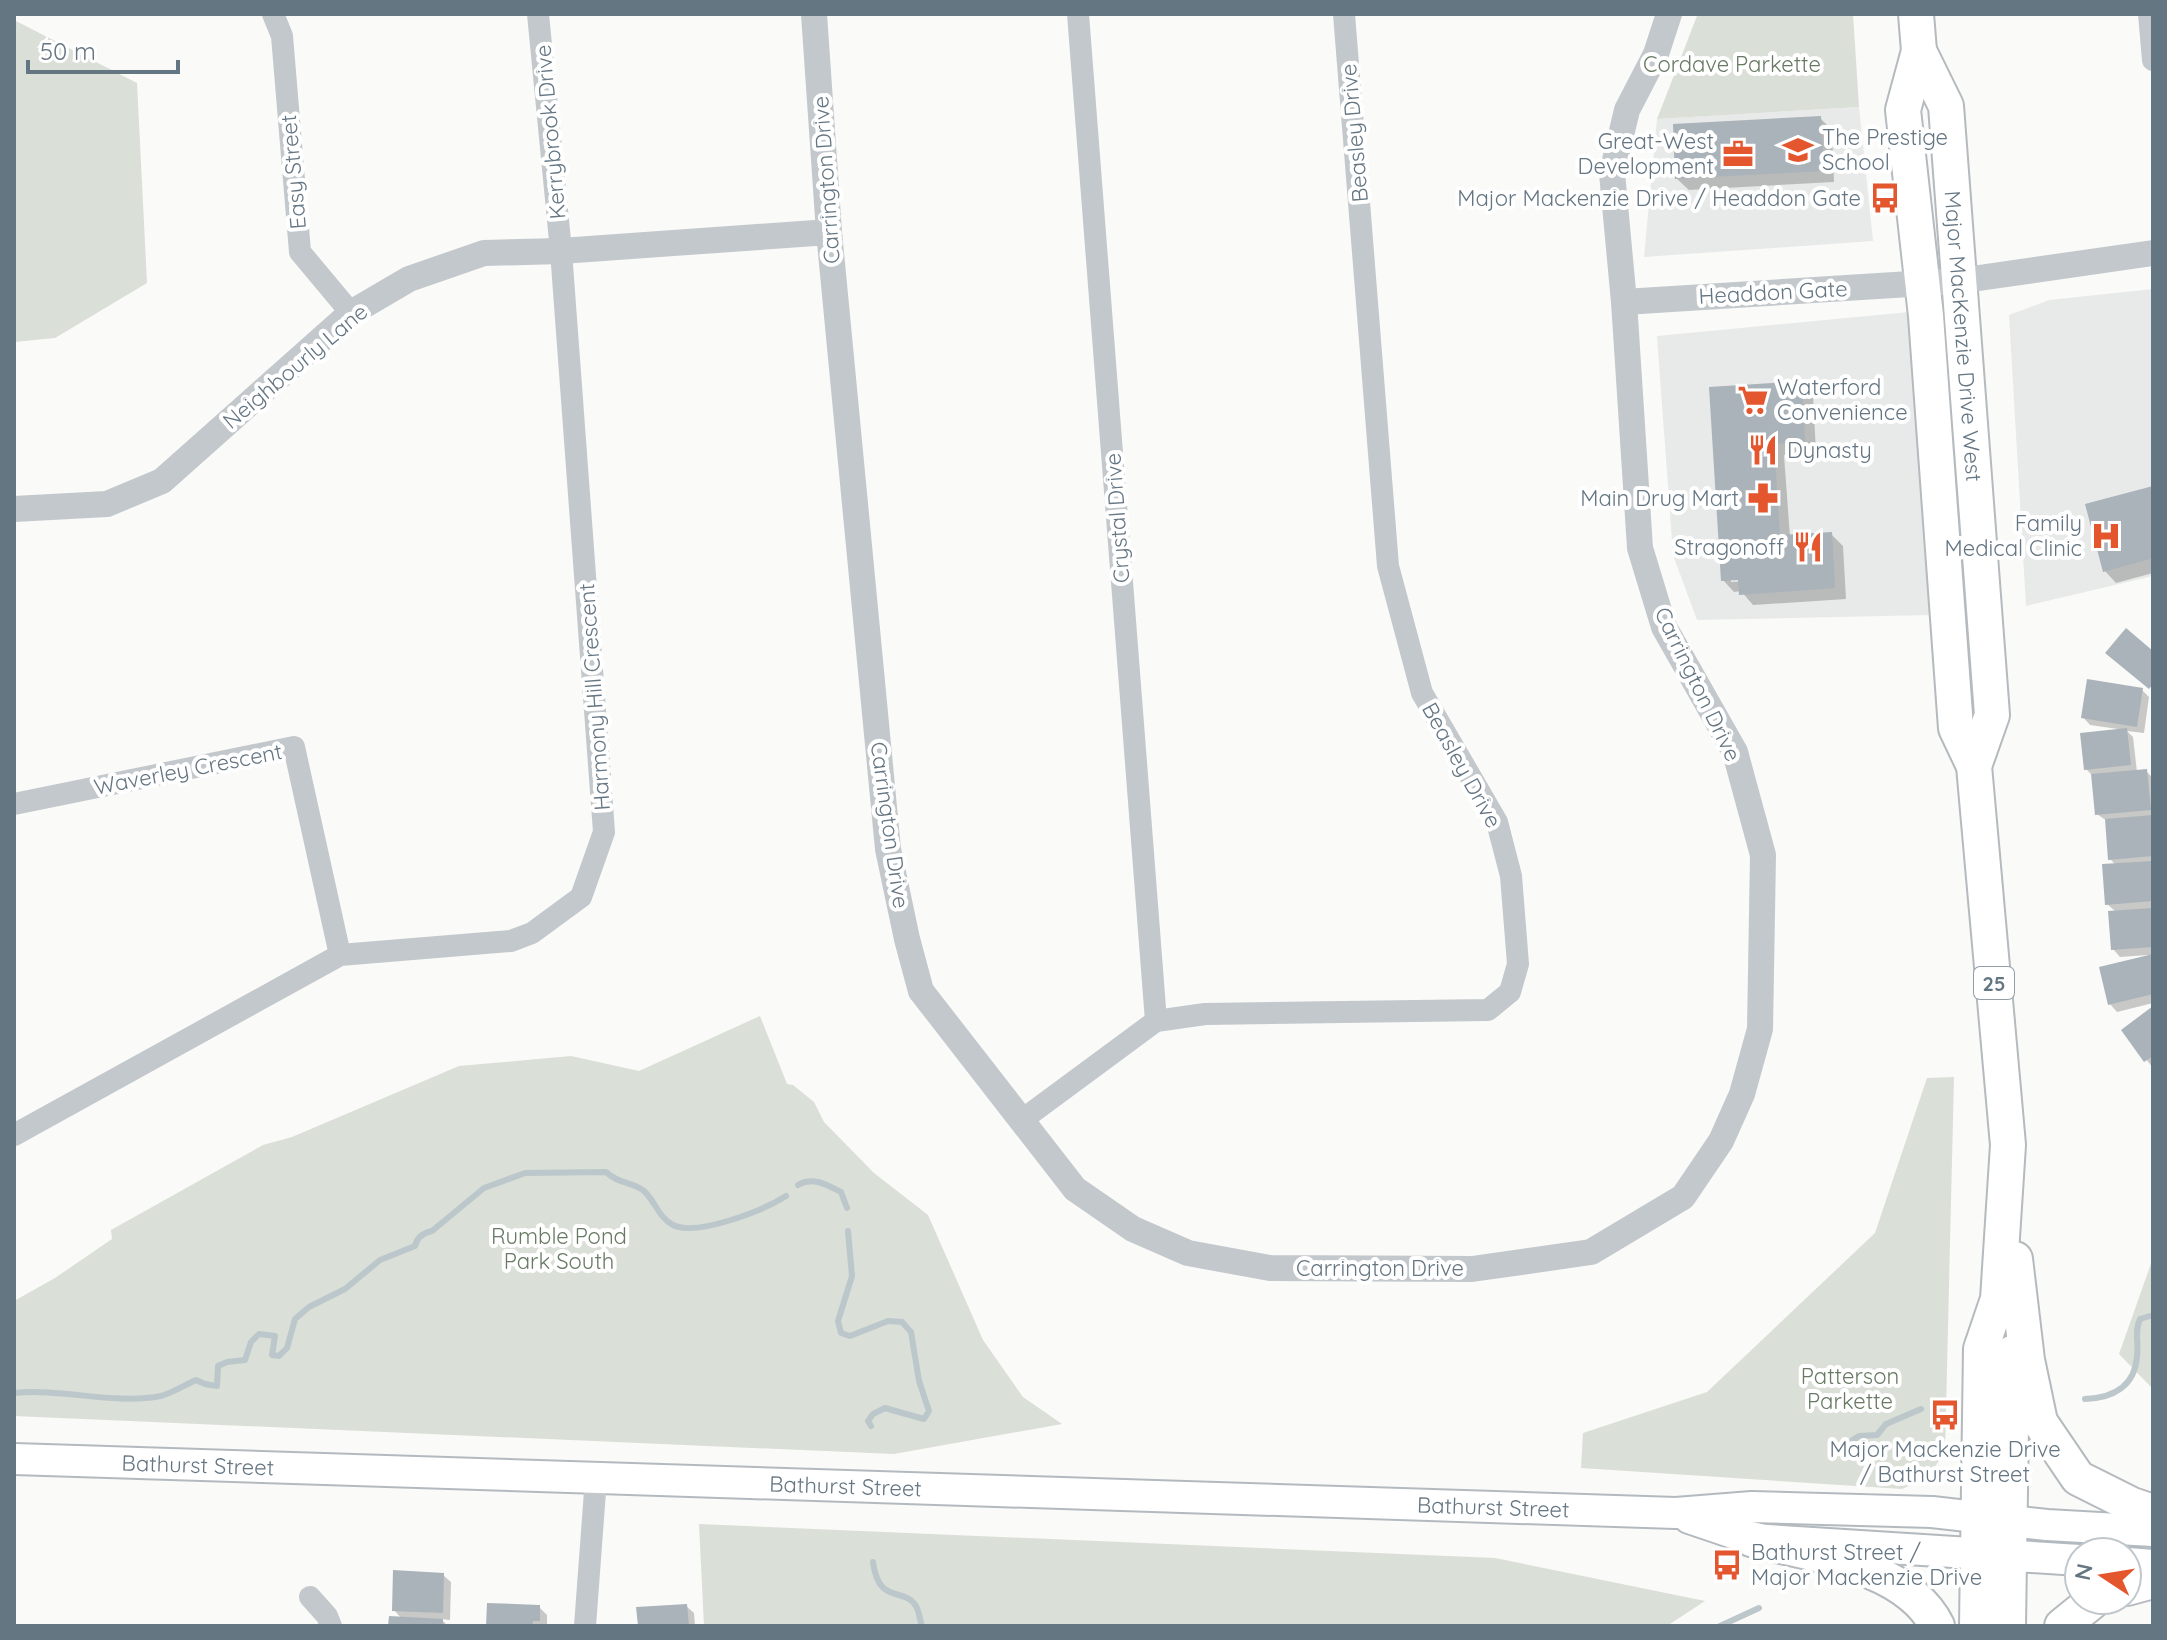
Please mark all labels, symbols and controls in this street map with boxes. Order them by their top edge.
scale bar [28,24,178,74]
text: 50 m [40,36,96,66]
street label: Kerrybrook Drive [528,44,572,220]
park label: Cordave Parkette [1643,50,1821,78]
street label: Beasley Drive [1334,62,1374,204]
street label: Carrington Drive [806,95,846,265]
street label: Easy Street [274,114,312,230]
place label: The Prestige School [1822,123,1948,176]
place label: Great-West Development [1578,127,1714,180]
school or university icon: The Prestige School [1781,133,1815,167]
office icon: Great-West Development [1721,137,1755,171]
bus stop icon: Major Mackenzie Drive / Headdon Gate [1868,181,1902,215]
place label: Major Mackenzie Drive / Headdon Gate [1457,184,1861,212]
street label: Major MacKenzie Drive West [1938,190,1988,483]
street label: Headdon Gate [1698,274,1848,310]
street label: Neighbourly Lane [217,297,373,435]
place label: Waterford Convenience [1777,373,1908,426]
supermarket icon: Waterford Convenience [1736,383,1770,417]
restaurant icon: Dynasty [1746,433,1780,467]
place label: Dynasty [1787,436,1872,464]
street label: Crystal Drive [1098,452,1136,584]
pharmacy icon: Main Drug Mart [1746,481,1780,515]
place label: Main Drug Mart [1580,484,1739,512]
place label: Family Medical Clinic [1945,509,2082,562]
hospital icon: Family Medical Clinic [2089,519,2123,553]
restaurant icon: Stragonoff [1791,530,1825,564]
place label: Stragonoff [1674,533,1784,561]
street label: Harmony Hill Crescent [572,582,616,812]
street label: Carrington Drive [1649,602,1747,766]
street label: Beasley Drive [1416,697,1508,833]
street label: Waverley Crescent [91,737,285,801]
street label: Carrington Drive [864,740,916,910]
road number: 25 [1974,967,2014,999]
park label: Rumble Pond Park South [491,1222,627,1275]
street label: Carrington Drive [1296,1254,1464,1282]
park label: Patterson Parkette [1801,1362,1899,1415]
bus stop icon: Major Mackenzie Drive / Bathurst Street [1928,1398,1962,1432]
place label: Major Mackenzie Drive / Bathurst Street [1829,1435,2061,1488]
street label: Bathurst Street [121,1449,275,1481]
street label: Bathurst Street [769,1470,922,1502]
street label: Bathurst Street [1416,1491,1570,1524]
north arrow [2063,1536,2143,1616]
place label: Bathurst Street / Major Mackenzie Drive [1751,1538,1982,1591]
bus stop icon: Bathurst Street / Major Mackenzie Drive [1710,1548,1744,1582]
text: N [2068,1561,2099,1583]

